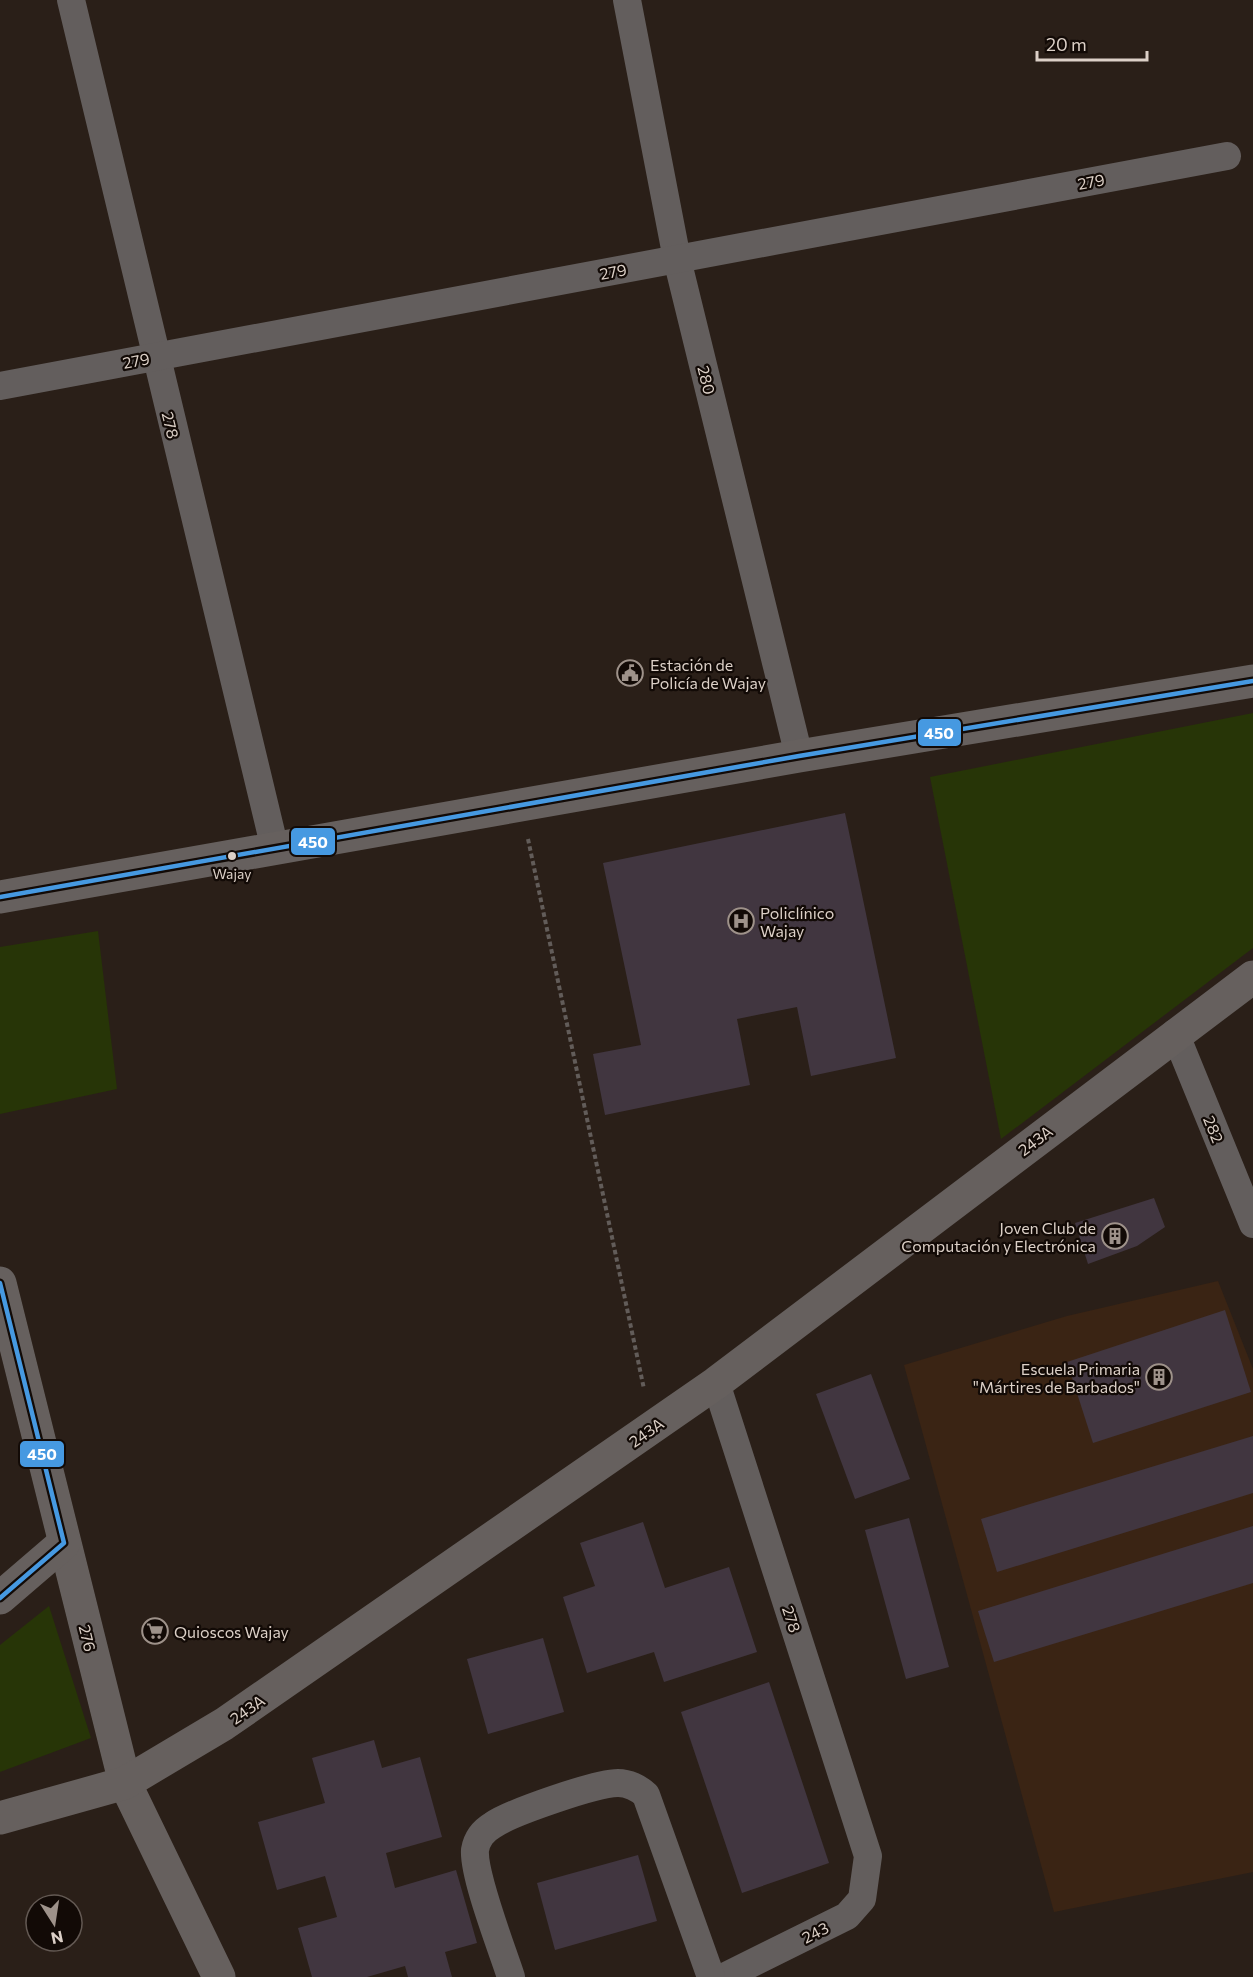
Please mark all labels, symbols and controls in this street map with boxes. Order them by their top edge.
scale bar [1037,24,1146,62]
text: 20 m [1046,33,1087,55]
street label: 279 [1076,169,1106,193]
street label: 279 [598,259,628,283]
street label: 279 [121,348,151,372]
street label: 280 [694,364,720,396]
street label: 278 [159,410,183,440]
place label: Estación de Policía de Wajay [650,655,766,692]
public building icon: Estación de Policía de Wajay [615,658,645,688]
line badge: 450 [917,718,962,747]
text: 450 [924,723,954,742]
line badge: 450 [290,827,336,856]
text: 450 [298,832,328,851]
marker: Wajay [226,850,238,862]
place label: Wajay [213,865,251,882]
place label: Policlínico Wajay [760,903,834,940]
hospital icon: Policlínico Wajay [726,906,756,936]
street label: 282 [1200,1113,1228,1145]
street label: 243A [1014,1121,1056,1159]
place label: Joven Club de Computación y Electrónica [901,1218,1096,1255]
building icon: Joven Club de Computación y Electrónica [1100,1221,1130,1251]
place label: Escuela Primaria "Mártires de Barbados" [973,1359,1140,1396]
building icon: Escuela Primaria "Mártires de Barbados" [1144,1362,1174,1392]
street label: 243A [625,1413,667,1451]
line badge: 450 [19,1440,65,1468]
text: 450 [27,1444,57,1463]
street label: 278 [779,1603,805,1635]
supermarket icon: Quioscos Wajay [140,1616,170,1646]
place label: Quioscos Wajay [174,1622,289,1641]
street label: 276 [76,1623,100,1653]
street label: 243A [226,1690,268,1728]
north arrow [24,1893,84,1953]
street label: 243 [799,1917,831,1947]
text: N [49,1928,65,1949]

